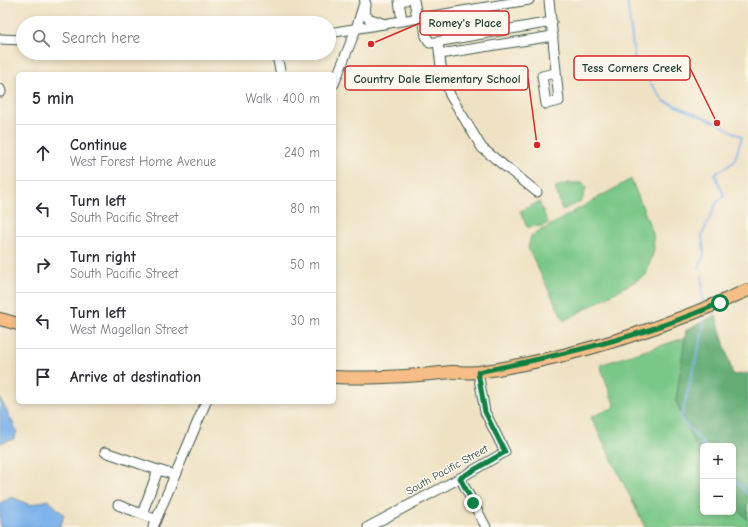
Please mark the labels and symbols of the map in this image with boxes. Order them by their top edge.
callout: Romey's Place [420,11,509,35]
text: Romey's Place [428,16,502,30]
callout: Tess Corners Creek [574,56,690,80]
text: Tess Corners Creek [582,61,682,75]
callout: Country Dale Elementary School [345,66,528,90]
text: Country Dale Elementary School [353,72,521,86]
route start [711,294,729,312]
street label: South Pacific Street [404,442,491,498]
route end [464,494,482,512]

